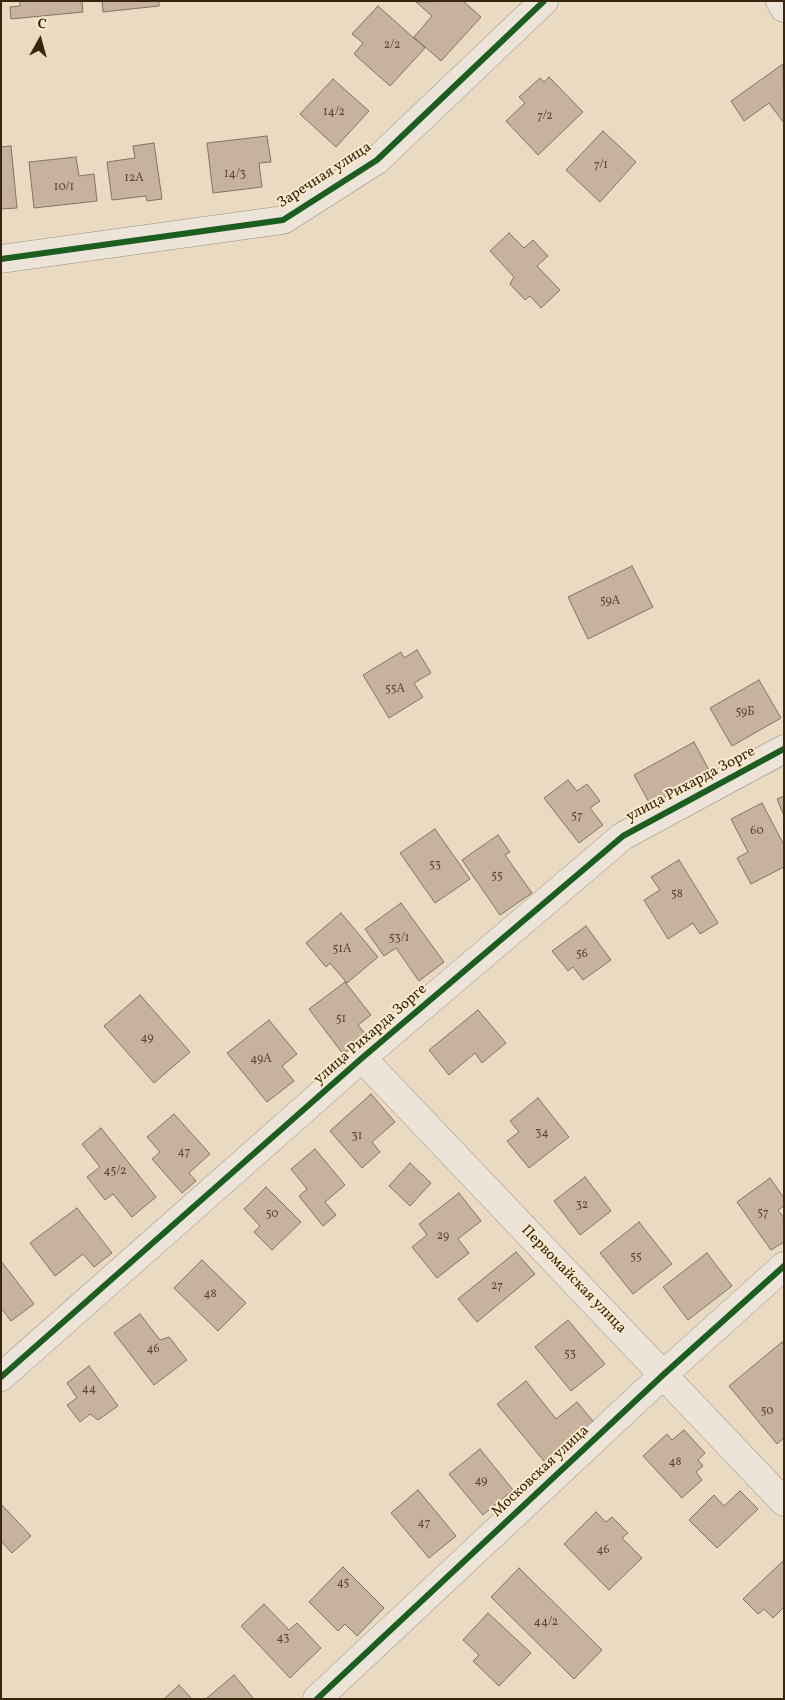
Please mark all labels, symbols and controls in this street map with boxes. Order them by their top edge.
north arrow [15,15,65,65]
text: С [36,15,48,35]
house number: 2/2 [384,39,400,53]
house number: 14/2 [323,106,345,120]
house number: 7/2 [537,110,553,124]
street label: Заречная улица [275,139,375,213]
house number: 7/1 [594,159,608,173]
house number: 14/3 [224,168,246,182]
house number: 12А [124,172,144,186]
house number: 10/1 [54,181,74,195]
house number: 59А [600,595,620,609]
house number: 55А [385,683,405,697]
house number: 59Б [735,706,755,720]
street label: улица Рихарда Зорге [623,743,759,827]
house number: 57 [571,810,583,824]
house number: 60 [750,825,764,839]
house number: 53 [429,859,441,873]
house number: 55 [491,870,503,884]
house number: 58 [671,888,683,902]
house number: 53/1 [389,932,409,946]
house number: 51А [333,943,351,957]
house number: 56 [576,948,588,962]
street label: улица Рихарда Зорге [311,981,431,1089]
house number: 51 [336,1013,346,1027]
house number: 49 [140,1032,154,1046]
house number: 49А [250,1053,272,1067]
house number: 34 [535,1127,549,1141]
house number: 31 [352,1130,362,1144]
house number: 47 [178,1146,190,1160]
house number: 45/2 [104,1165,126,1179]
house number: 32 [576,1199,588,1213]
house number: 57 [757,1207,769,1221]
house number: 50 [266,1208,278,1222]
street label: Первомайская улица [517,1222,629,1338]
house number: 29 [437,1230,449,1244]
house number: 55 [630,1251,642,1265]
house number: 27 [491,1280,503,1294]
house number: 48 [203,1288,217,1302]
house number: 46 [146,1343,160,1357]
house number: 53 [564,1348,576,1362]
house number: 44 [82,1383,96,1397]
house number: 50 [761,1405,773,1419]
street label: Московская улица [489,1422,593,1522]
house number: 48 [668,1456,682,1470]
house number: 49 [474,1475,488,1489]
house number: 47 [418,1517,430,1531]
house number: 46 [596,1544,610,1558]
house number: 45 [337,1577,349,1591]
house number: 44/2 [534,1616,558,1630]
house number: 43 [277,1632,289,1646]

